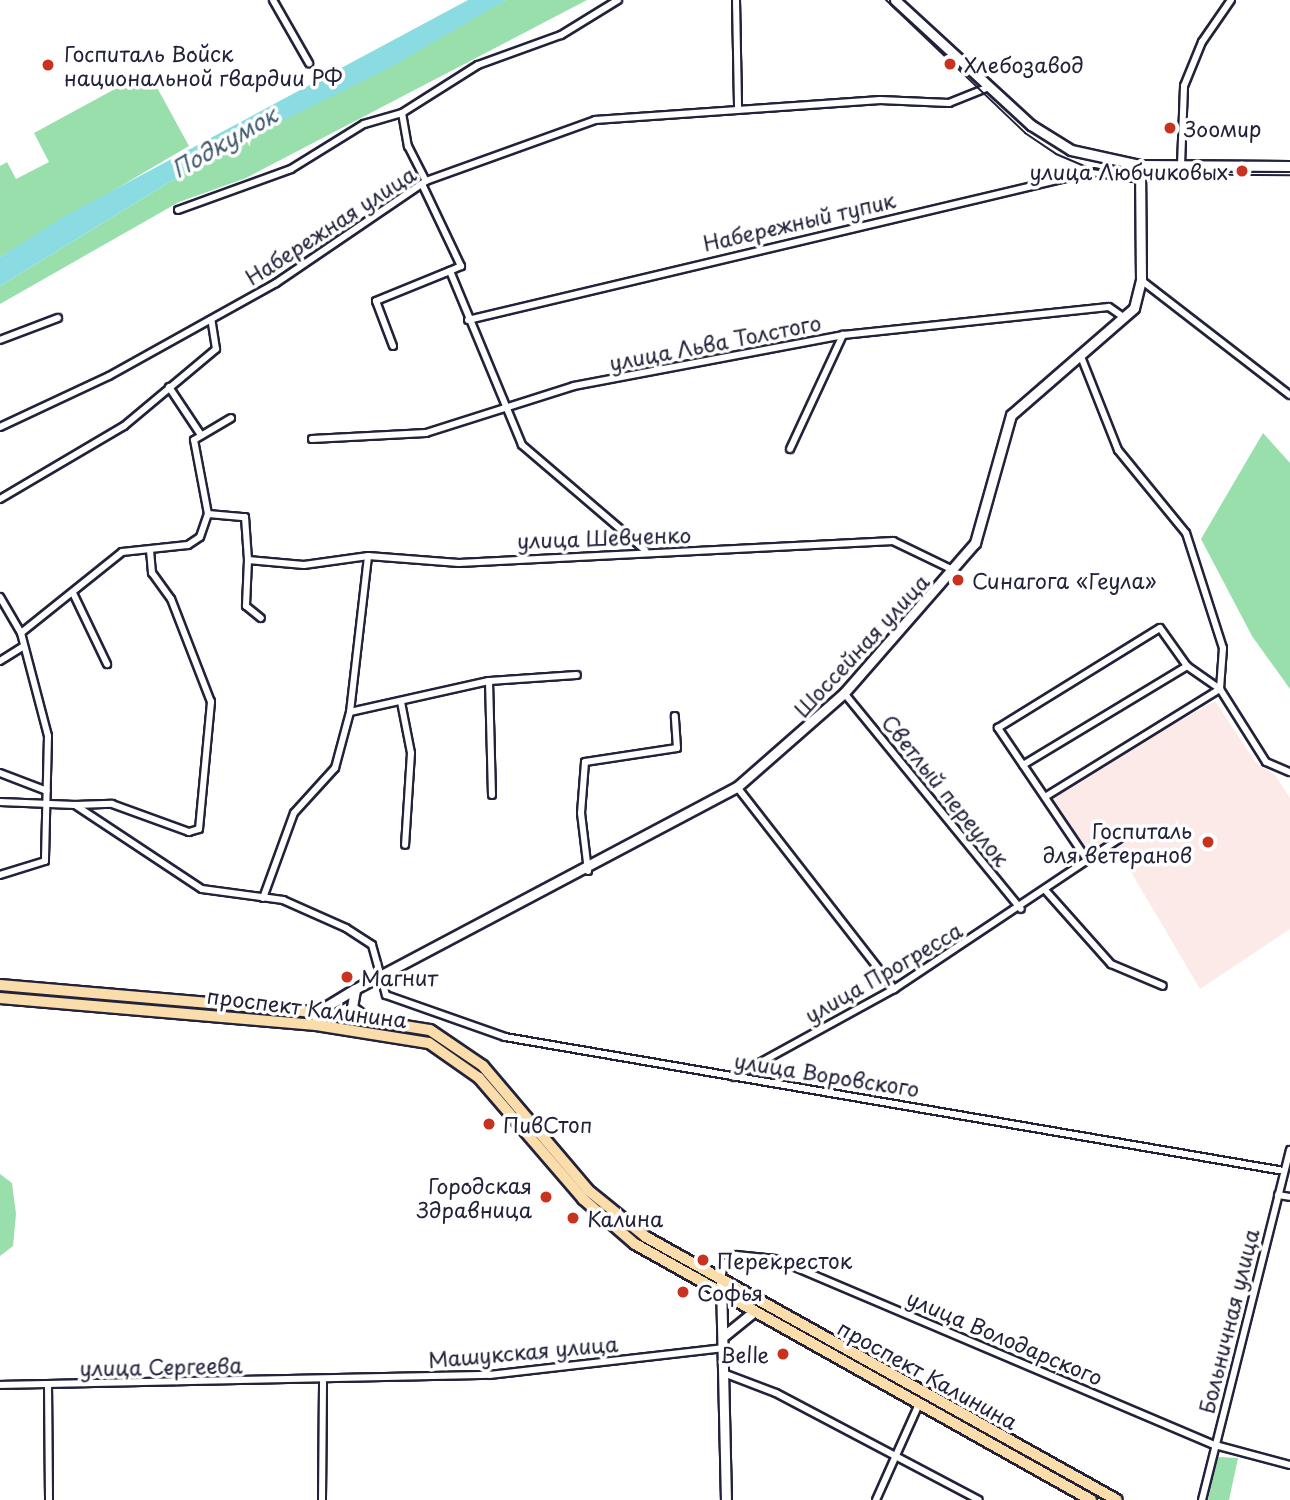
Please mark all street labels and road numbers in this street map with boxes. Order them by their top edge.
street label: Набережная улица [240,160,420,290]
street label: Набережный тупик [700,187,898,255]
street label: улица Льва Толстого [606,309,824,375]
street label: улица Шевченко [516,521,692,553]
street label: Шоссейная улица [788,568,934,722]
street label: Светлый переулок [877,709,1015,871]
street label: улица Прогресса [799,916,967,1028]
street label: проспект Калинина [205,982,409,1032]
street label: улица Воровского [732,1047,922,1101]
street label: Больничная улица [1193,1225,1263,1417]
street label: улица Володарского [903,1284,1107,1390]
street label: проспект Калинина [833,1314,1023,1434]
street label: Машукская улица [426,1330,620,1372]
street label: улица Сергеева [79,1352,243,1380]

